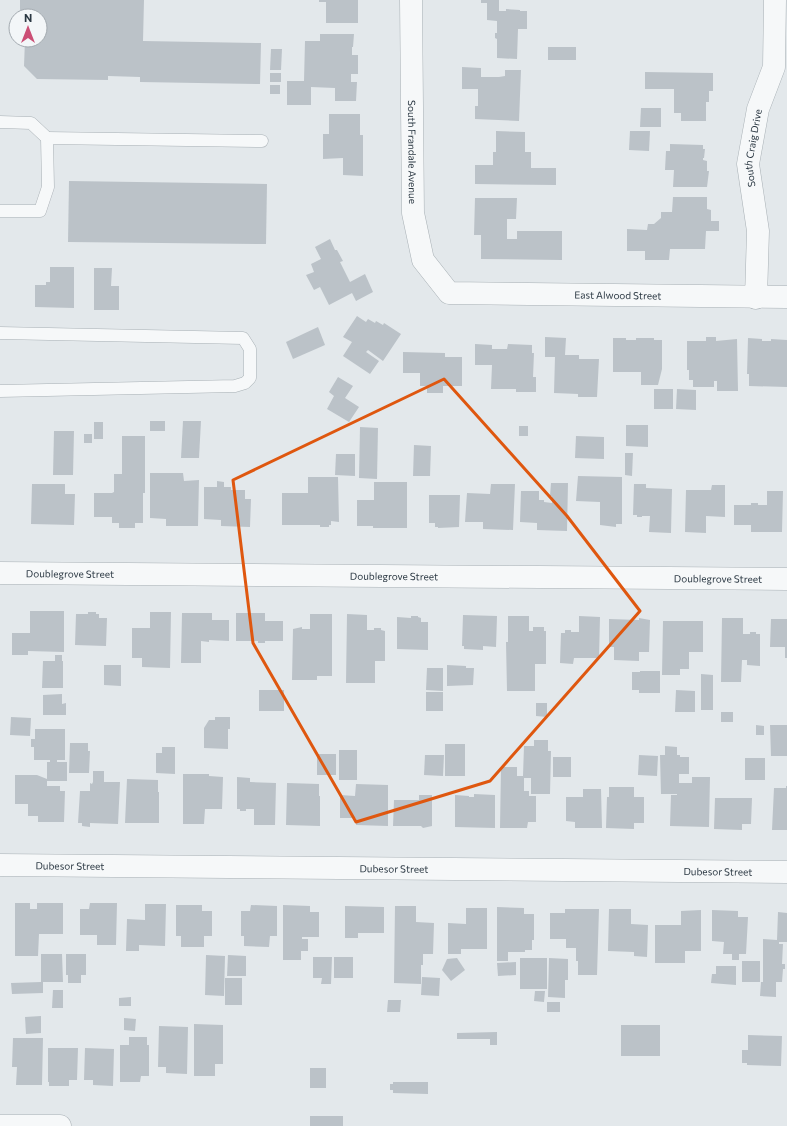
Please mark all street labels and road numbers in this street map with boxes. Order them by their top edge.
street label: South Frandale Avenue [406,100,419,204]
street label: South Craig Drive [742,108,764,188]
street label: East Alwood Street [574,288,661,302]
street label: Doublegrove Street [26,567,114,580]
street label: Doublegrove Street [350,570,438,582]
street label: Doublegrove Street [674,572,762,585]
street label: Dubesor Street [35,859,105,872]
street label: Dubesor Street [359,862,429,875]
street label: Dubesor Street [683,865,752,878]

